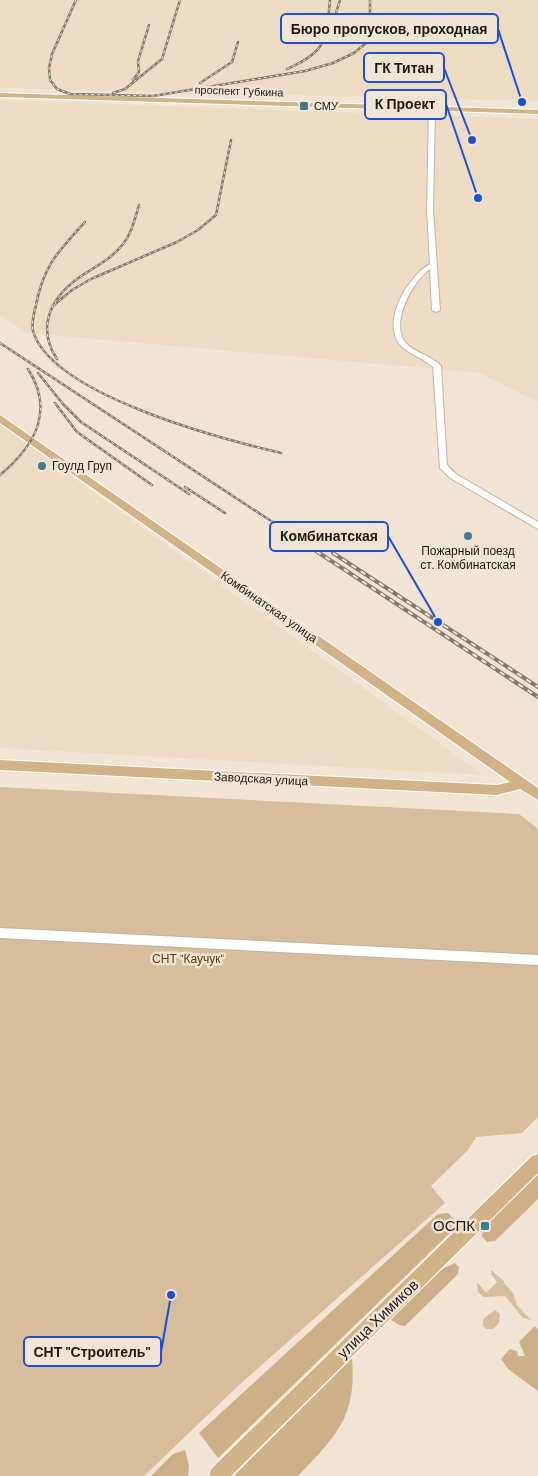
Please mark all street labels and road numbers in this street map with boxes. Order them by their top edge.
street label: проспект Губкина [194,82,285,100]
street label: Комбинатская улица [217,568,321,647]
street label: Заводская улица [213,769,309,789]
street label: улица Химиков [333,1275,423,1363]

